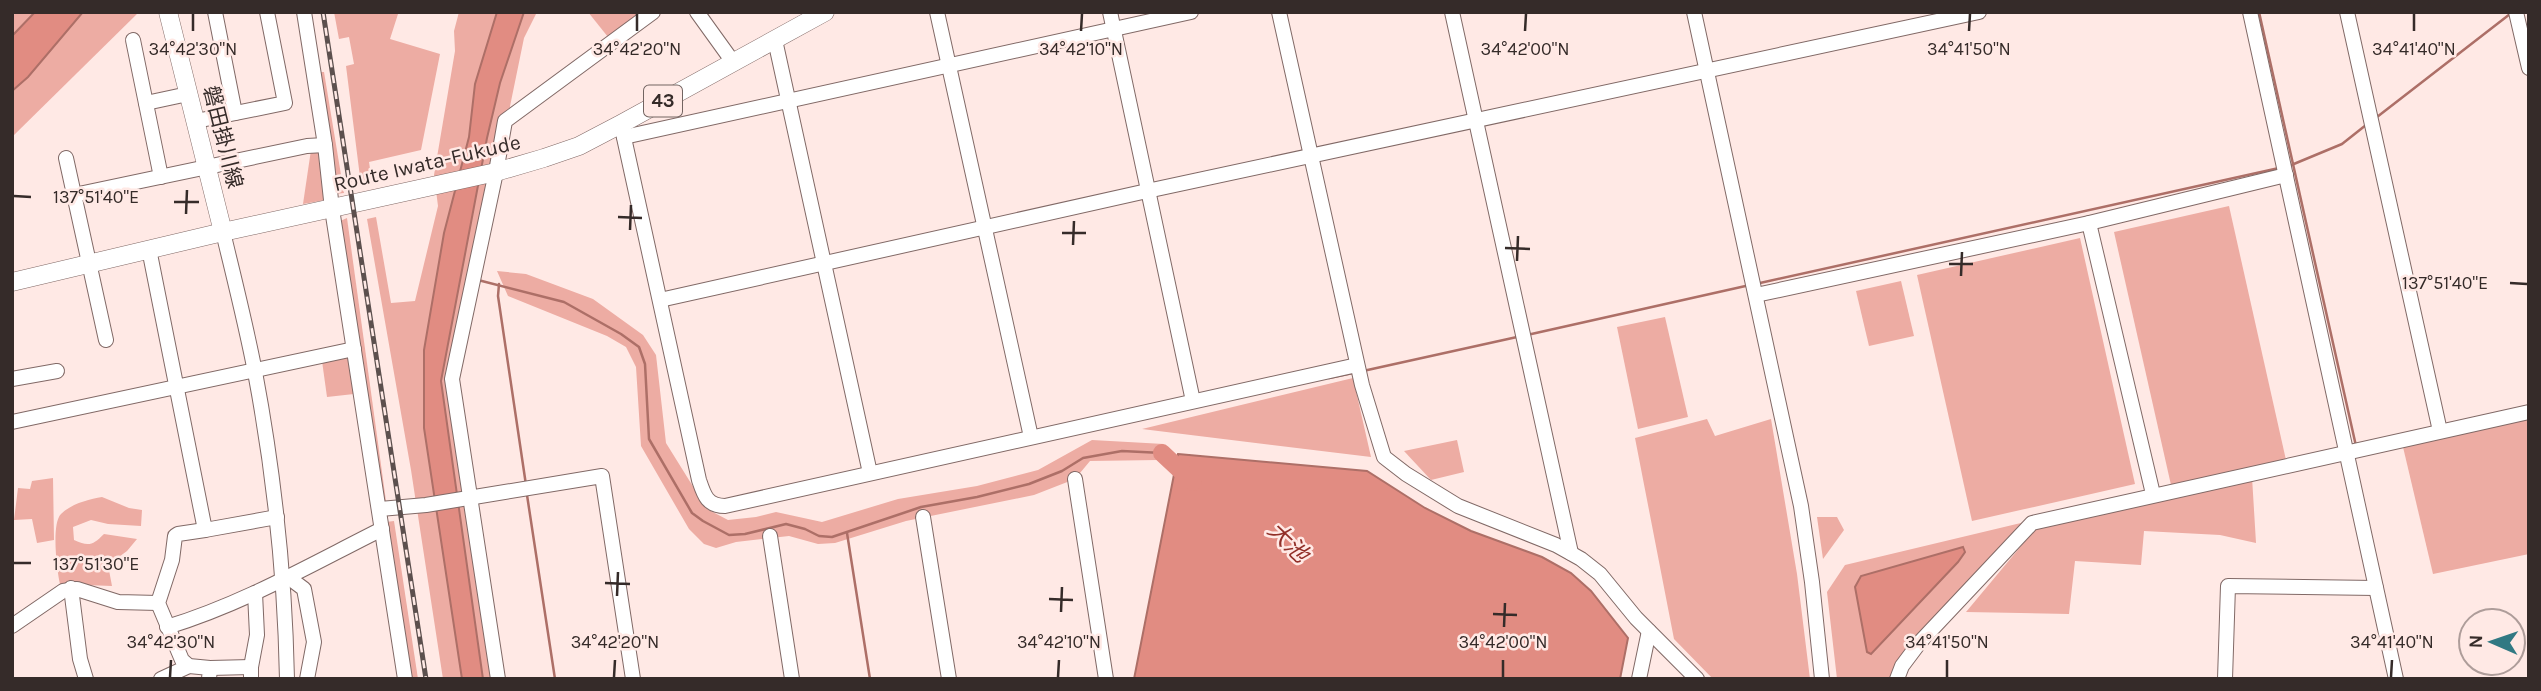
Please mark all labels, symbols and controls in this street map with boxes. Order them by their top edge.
text: 34°42'30"N [149,38,237,60]
text: 34°42'20"N [593,38,681,60]
text: 34°42'10"N [1039,38,1123,60]
text: 34°42'00"N [1481,38,1569,60]
text: 34°41'50"N [1927,38,2011,60]
text: 34°41'40"N [2372,38,2456,60]
street label: 磐田掛川線 [199,83,247,191]
road number: 43 [644,86,682,116]
street label: Route Iwata-Fukude [331,130,523,196]
text: 137°51'40"E [53,186,139,208]
text: 137°51'40"E [2402,272,2488,294]
water label: 大池 [1262,516,1315,569]
text: 137°51'30"E [53,553,139,575]
north arrow [2457,607,2527,677]
text: 34°42'30"N [127,631,215,653]
text: 34°42'20"N [571,631,659,653]
text: 34°42'10"N [1017,631,1101,653]
text: 34°42'00"N [1459,631,1547,653]
text: 34°41'50"N [1905,631,1989,653]
text: 34°41'40"N [2350,631,2434,653]
text: N [2465,634,2487,649]

